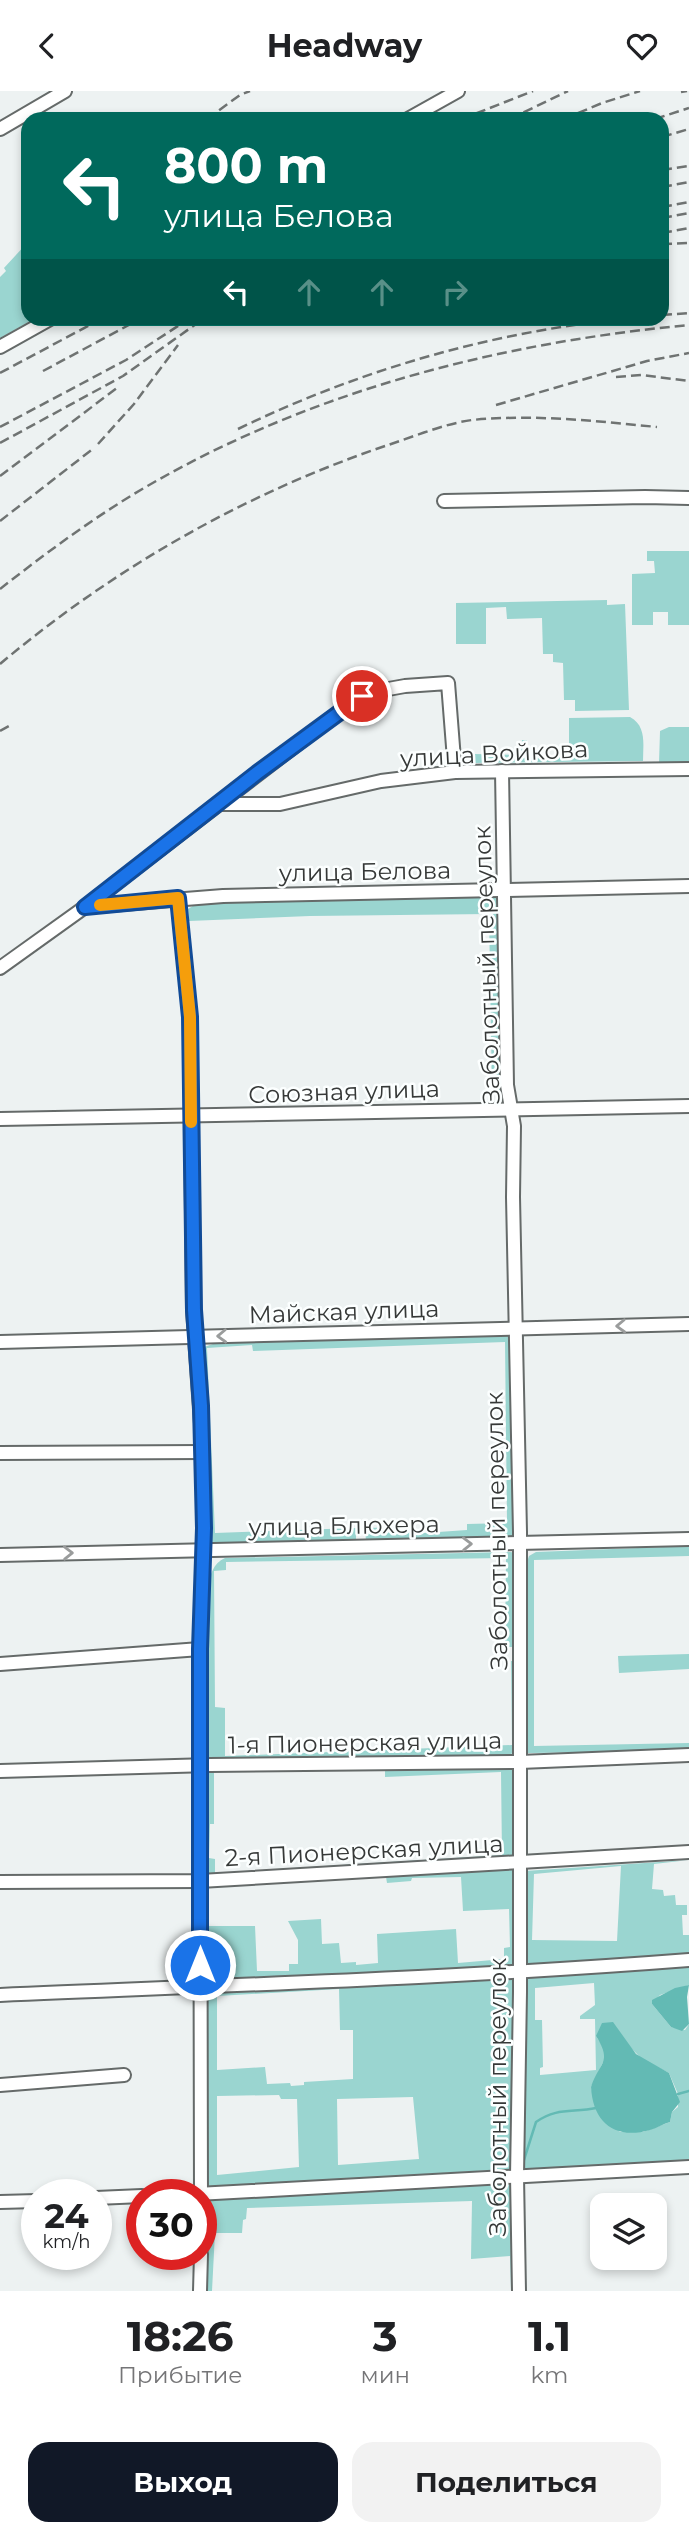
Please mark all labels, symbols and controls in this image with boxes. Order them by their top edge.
text: Headway [267,26,422,65]
icon: back [28,27,66,65]
icon: heart [623,27,661,65]
text: 800 m [164,136,328,195]
icon: left [49,140,140,231]
text: улица Белова [164,196,394,235]
icon: left [217,273,255,311]
icon: ahead [290,273,328,311]
icon: ahead [363,273,401,311]
icon: right [436,273,474,311]
pin [332,666,392,726]
icon: arrive [343,677,381,715]
street label: улица Войкова [398,734,589,773]
street label: Заболотный переулок [467,825,506,1105]
street label: улица Белова [278,855,451,888]
street label: Союзная улица [248,1074,440,1109]
street label: Майская улица [248,1294,440,1329]
one-way arrow [615,1318,626,1334]
one-way arrow [216,1329,227,1344]
street label: Заболотный переулок [480,1392,513,1670]
street label: улица Блюхера [247,1509,440,1542]
one-way arrow [462,1536,473,1552]
one-way arrow [63,1545,74,1561]
street label: 1-я Пионерская улица [228,1726,502,1759]
street label: 2-я Пионерская улица [224,1829,504,1872]
position arrow [163,1928,237,2002]
street label: Заболотный переулок [483,1958,512,2236]
speed limit sign: 30 [126,2179,217,2270]
map controls [590,2193,667,2270]
button: layers [590,2193,667,2270]
text: 24 [44,2194,89,2237]
text: km/h [42,2231,91,2253]
text: 18:26 [127,2310,234,2362]
text: 3 [373,2310,398,2362]
text: 1.1 [528,2310,571,2362]
text: Прибытие [118,2361,243,2389]
text: мин [360,2361,410,2389]
text: km [531,2361,568,2389]
button: Выход [28,2442,338,2522]
button: Поделиться [352,2442,661,2522]

